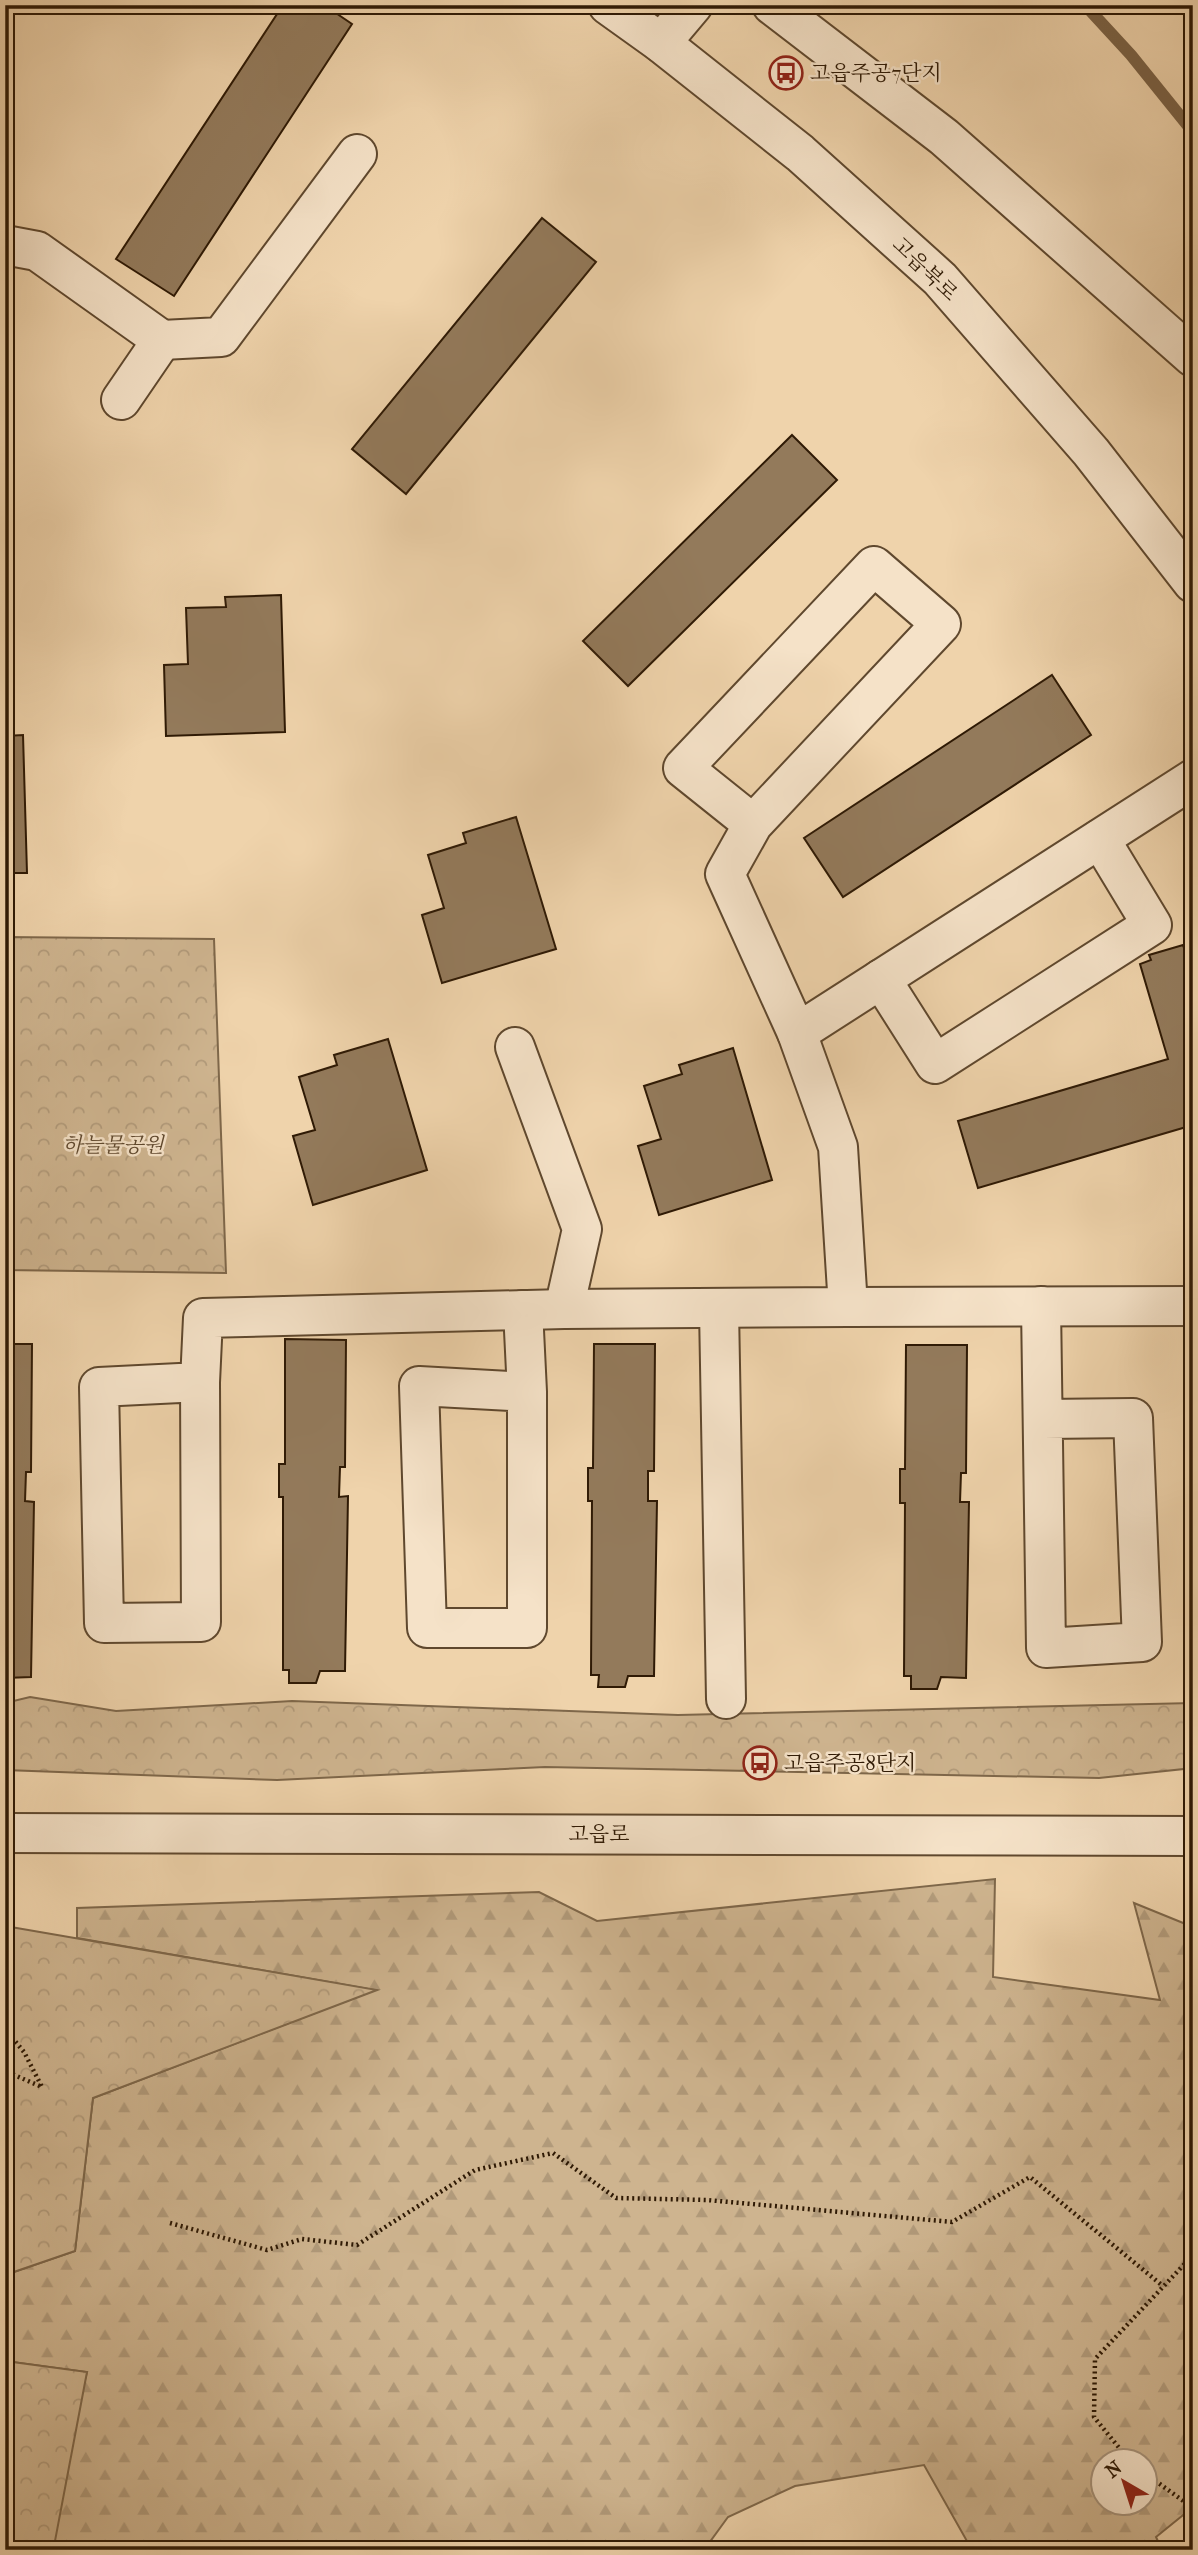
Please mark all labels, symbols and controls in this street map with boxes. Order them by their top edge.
bus stop icon: 고읍주공7단지 [767,54,805,92]
place label: 고읍주공7단지 [810,61,942,85]
street label: 고읍북로 [887,232,963,306]
park label: 하늘물공원 [62,1133,165,1157]
bus stop icon: 고읍주공8단지 [741,1744,779,1782]
place label: 고읍주공8단지 [784,1751,916,1775]
street label: 고읍로 [569,1822,629,1846]
north arrow [1090,2446,1160,2516]
text: N [1101,2456,1127,2483]

